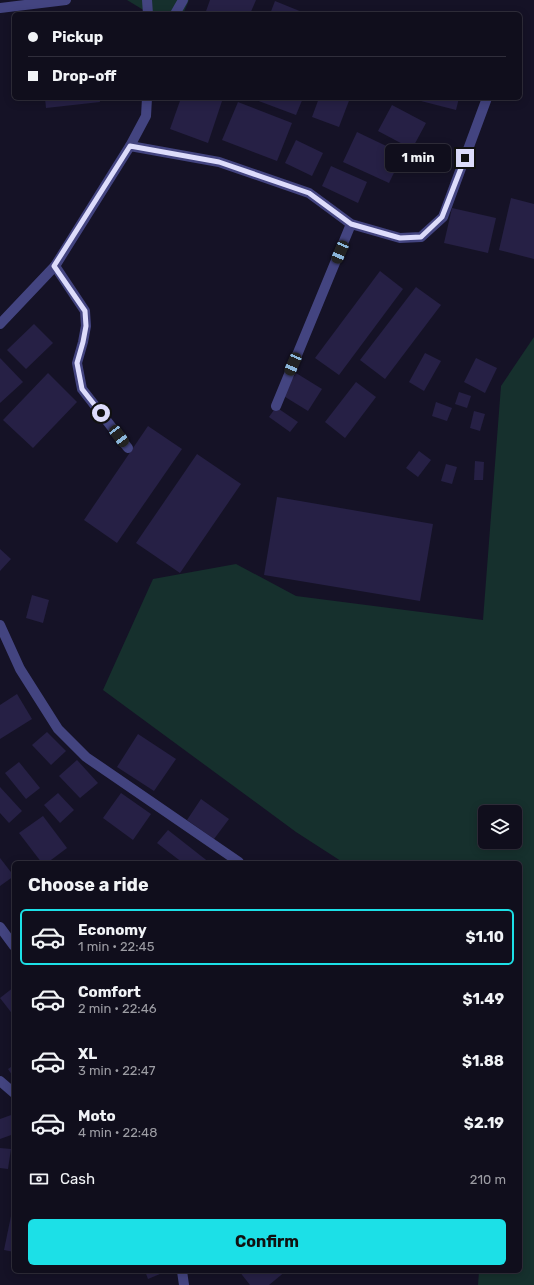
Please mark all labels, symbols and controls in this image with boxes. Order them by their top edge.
text: Pickup [52,28,103,46]
text: Drop-off [52,67,116,85]
callout: 1 min [385,144,451,172]
route end [456,149,474,167]
text: 1 min [401,150,435,165]
car [330,239,350,265]
car [283,351,303,377]
route start [92,404,110,422]
car [107,423,131,449]
map controls [478,805,522,849]
button: layers [478,805,522,849]
text: Choose a ride [28,874,149,896]
icon: car [30,919,66,955]
text: Economy [78,921,147,939]
text: $1.10 [466,928,504,946]
text: 1 min · 22:45 [78,939,154,954]
icon: car [30,981,66,1017]
text: Comfort [78,983,141,1001]
text: $1.49 [463,990,504,1008]
text: 2 min · 22:46 [78,1001,157,1016]
icon: car [30,1043,66,1079]
text: XL [78,1045,97,1063]
text: $1.88 [462,1052,504,1070]
text: 3 min · 22:47 [78,1063,155,1078]
icon: car [30,1105,66,1141]
text: Moto [78,1107,116,1125]
text: $2.19 [464,1114,504,1132]
text: 4 min · 22:48 [78,1125,157,1140]
icon: cash [28,1168,50,1190]
text: Cash [60,1170,95,1188]
text: 210 m [470,1172,506,1187]
button: Confirm [28,1219,506,1265]

